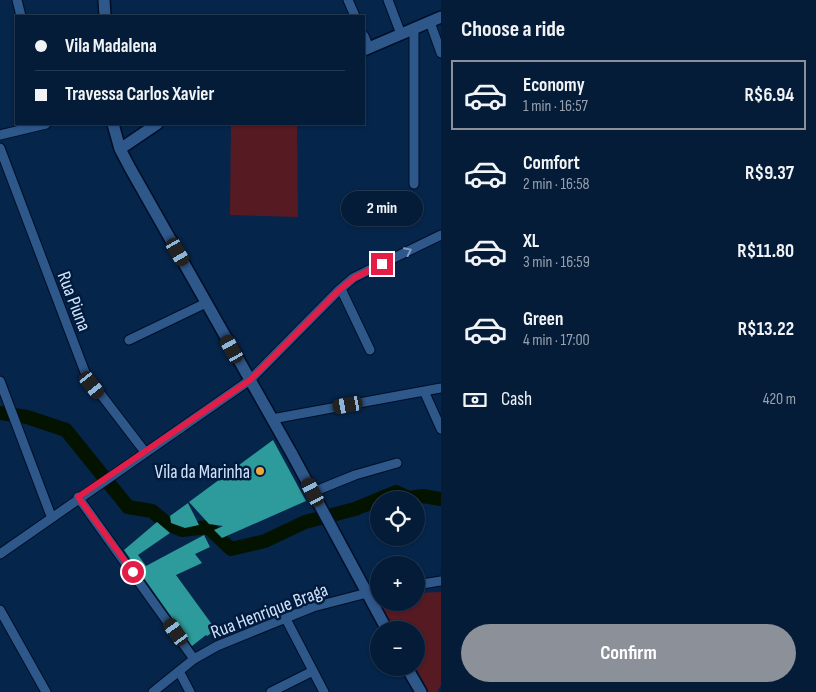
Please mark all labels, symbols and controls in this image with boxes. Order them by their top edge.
text: Choose a ride [461,16,565,43]
text: Vila Madalena [65,35,157,58]
icon: car [463,73,508,118]
text: Economy [523,74,585,97]
text: Travessa Carlos Xavier [65,83,214,106]
text: R$6.94 [744,84,794,107]
text: 1 min · 16:57 [523,97,588,116]
icon: car [463,151,508,196]
text: Comfort [523,152,580,175]
text: R$9.37 [745,162,794,185]
text: 2 min · 16:58 [523,175,590,194]
callout: 2 min [341,192,423,226]
text: 2 min [367,199,397,218]
icon: car [463,229,508,274]
text: XL [523,230,539,253]
car [164,235,191,269]
text: R$11.80 [737,240,794,263]
one-way arrow [403,247,412,257]
route end [371,253,393,275]
text: 3 min · 16:59 [523,253,590,272]
street label: Rua Piuna [52,268,95,335]
icon: car [463,307,508,352]
text: Green [523,308,563,331]
text: R$13.22 [738,318,794,341]
text: 4 min · 17:00 [523,331,590,350]
car [218,332,245,366]
car [76,369,107,401]
icon: cash [461,386,489,414]
text: Cash [501,388,532,411]
text: 420 m [763,390,796,409]
car [331,395,364,415]
place label: Vila da Marinha [155,461,250,484]
marker: Vila da Marinha [254,465,266,477]
car [299,475,326,509]
map controls [370,491,425,676]
button: locate [370,491,425,546]
button: + [370,556,425,611]
route start [122,561,144,583]
street label: Rua Henrique Braga [208,579,331,644]
car [161,615,190,649]
button: − [370,621,425,676]
button: Confirm [461,624,796,682]

